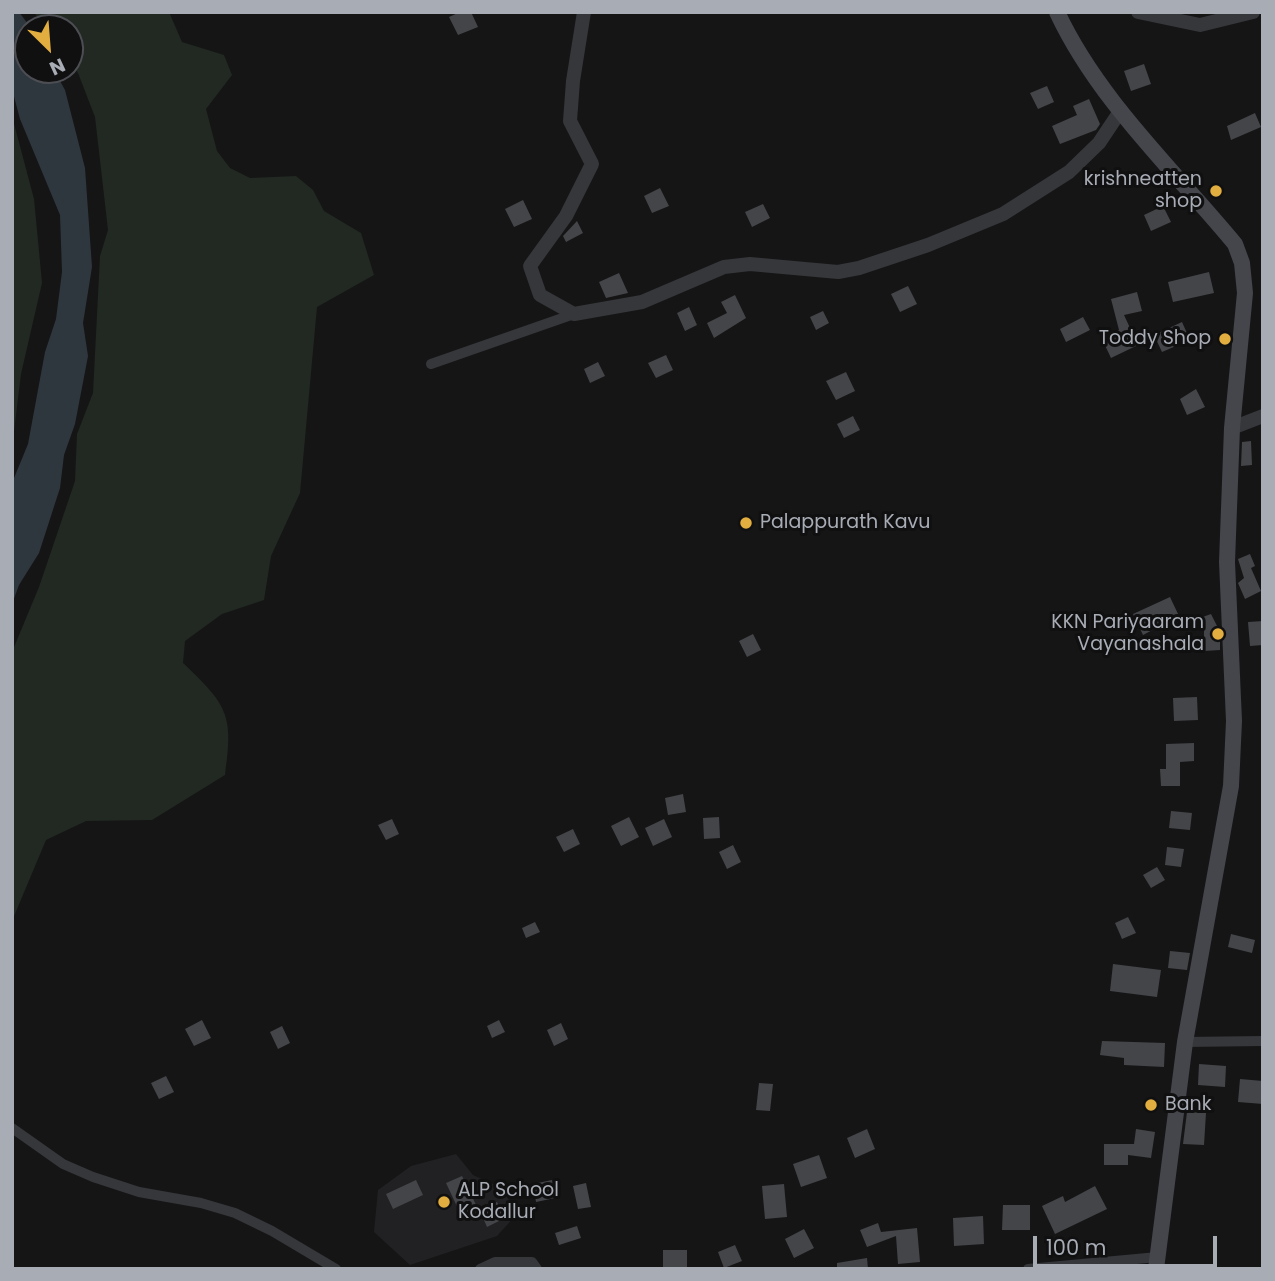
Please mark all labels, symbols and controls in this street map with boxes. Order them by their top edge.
north arrow [14,14,84,84]
text: N [45,51,69,82]
place label: krishneatten shop [1084,169,1202,213]
marker: krishneatten shop [1208,183,1224,199]
place label: Toddy Shop [1099,328,1211,350]
marker: Toddy Shop [1217,331,1233,347]
place label: Palappurath Kavu [760,512,930,534]
marker: Palappurath Kavu [738,515,754,531]
place label: KKN Pariyaaram Vayanashala [1051,612,1204,656]
marker: KKN Pariyaaram Vayanashala [1210,626,1226,642]
place label: Bank [1165,1094,1211,1116]
marker: Bank [1143,1097,1159,1113]
place label: ALP School Kodallur [458,1180,559,1224]
marker: ALP School Kodallur [436,1194,452,1210]
scale bar [1037,1222,1221,1266]
text: 100 m [1046,1233,1106,1262]

